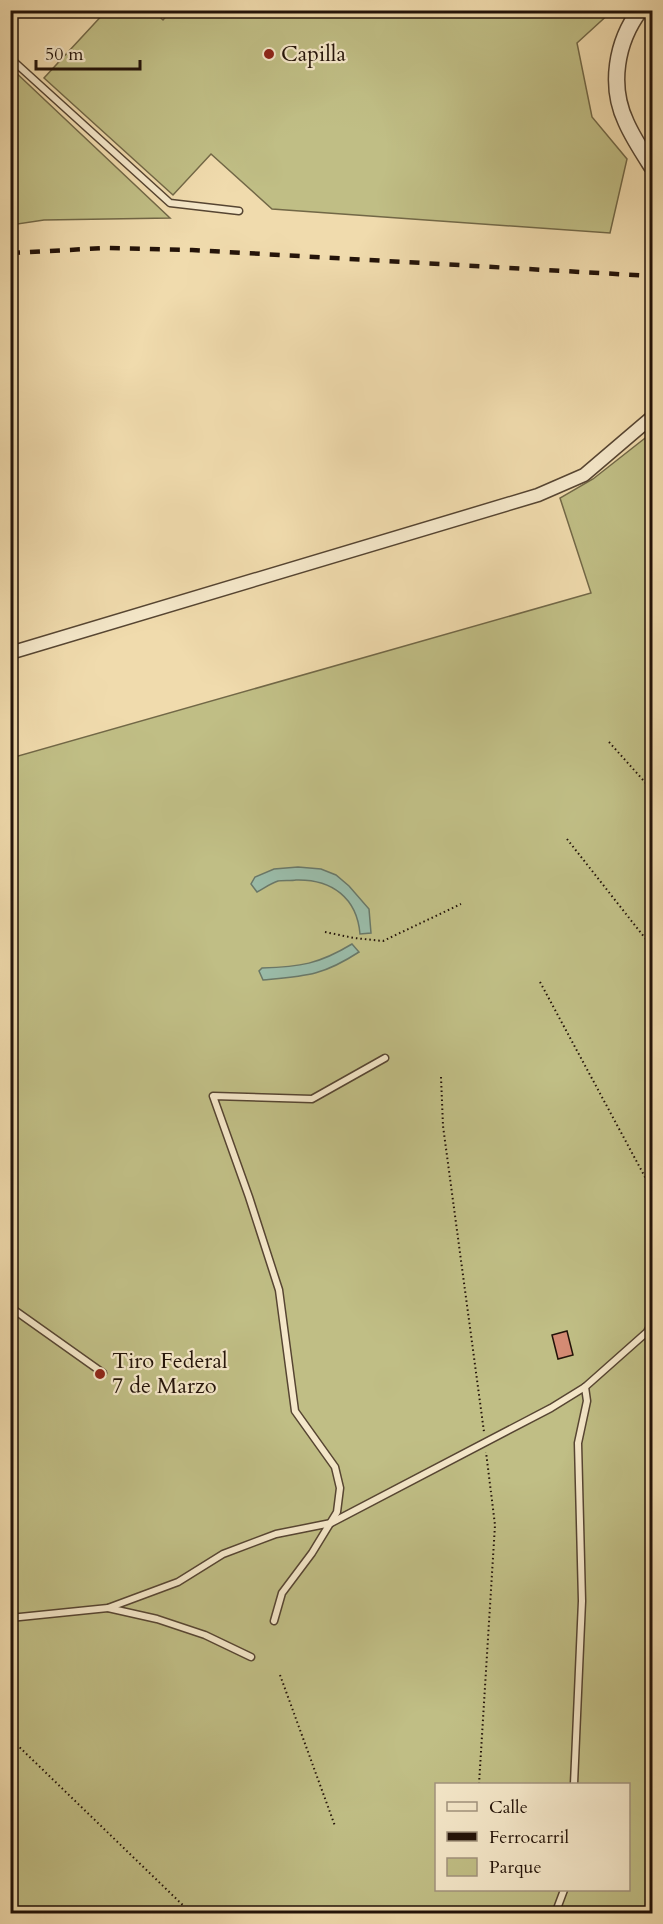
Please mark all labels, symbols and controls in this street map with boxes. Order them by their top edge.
scale bar [36,33,140,71]
place label: Capilla [281,39,346,69]
text: 50 m [45,42,84,67]
marker: Capilla [262,47,276,61]
place label: Tiro Federal 7 de Marzo [112,1346,228,1401]
marker: Tiro Federal 7 de Marzo [93,1367,107,1381]
legend [435,1783,630,1891]
text: Calle [489,1795,528,1820]
text: Ferrocarril [489,1825,569,1850]
text: Parque [489,1855,542,1880]

